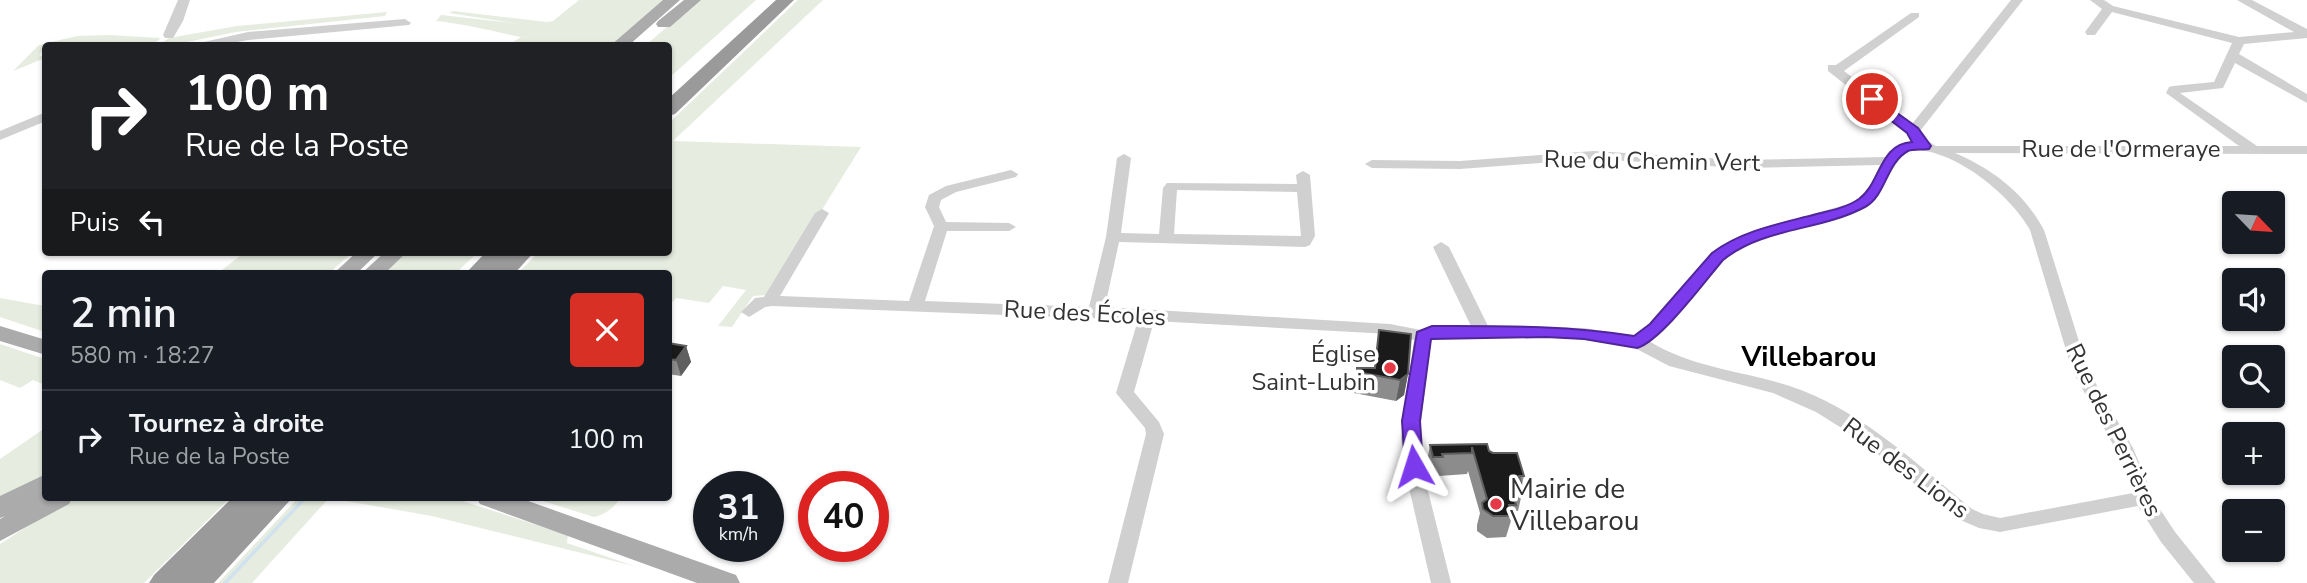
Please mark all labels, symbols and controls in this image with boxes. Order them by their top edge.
text: 100 m [185,60,329,127]
pin [1842,69,1902,129]
icon: right [70,70,161,161]
icon: arrive [1853,80,1891,118]
text: Rue de la Poste [185,124,409,167]
street label: Rue de l'Ormeraye [2021,133,2221,165]
street label: Rue du Chemin Vert [1544,143,1761,179]
north arrow [2222,191,2286,254]
map controls [2222,191,2285,562]
icon: left [133,203,171,241]
text: Puis [70,205,119,240]
button: sound [2222,268,2285,331]
text: 2 min [70,285,177,342]
button: close [570,293,644,367]
street label: Rue des Écoles [1003,293,1167,333]
place label: Église Saint-Lubin [1252,338,1376,398]
district label: Villebarou [1740,338,1877,376]
street label: Rue des Perrières [2058,338,2170,522]
text: 580 m · 18:27 [70,340,215,371]
button: search [2222,345,2285,408]
marker: Église Saint-Lubin [1382,360,1398,376]
text: Tournez à droite [129,406,324,441]
street label: Rue des Lions [1836,410,1976,526]
icon: right [70,420,108,458]
text: 100 m [568,422,644,457]
button: + [2222,422,2285,485]
position arrow [1377,429,1451,503]
text: Rue de la Poste [129,441,290,472]
place label: Mairie de Villebarou [1509,470,1639,540]
speed limit sign: 40 [798,471,889,562]
text: 31 [717,484,760,531]
marker: Mairie de Villebarou [1488,496,1504,512]
button: − [2222,499,2285,562]
text: km/h [719,522,758,546]

